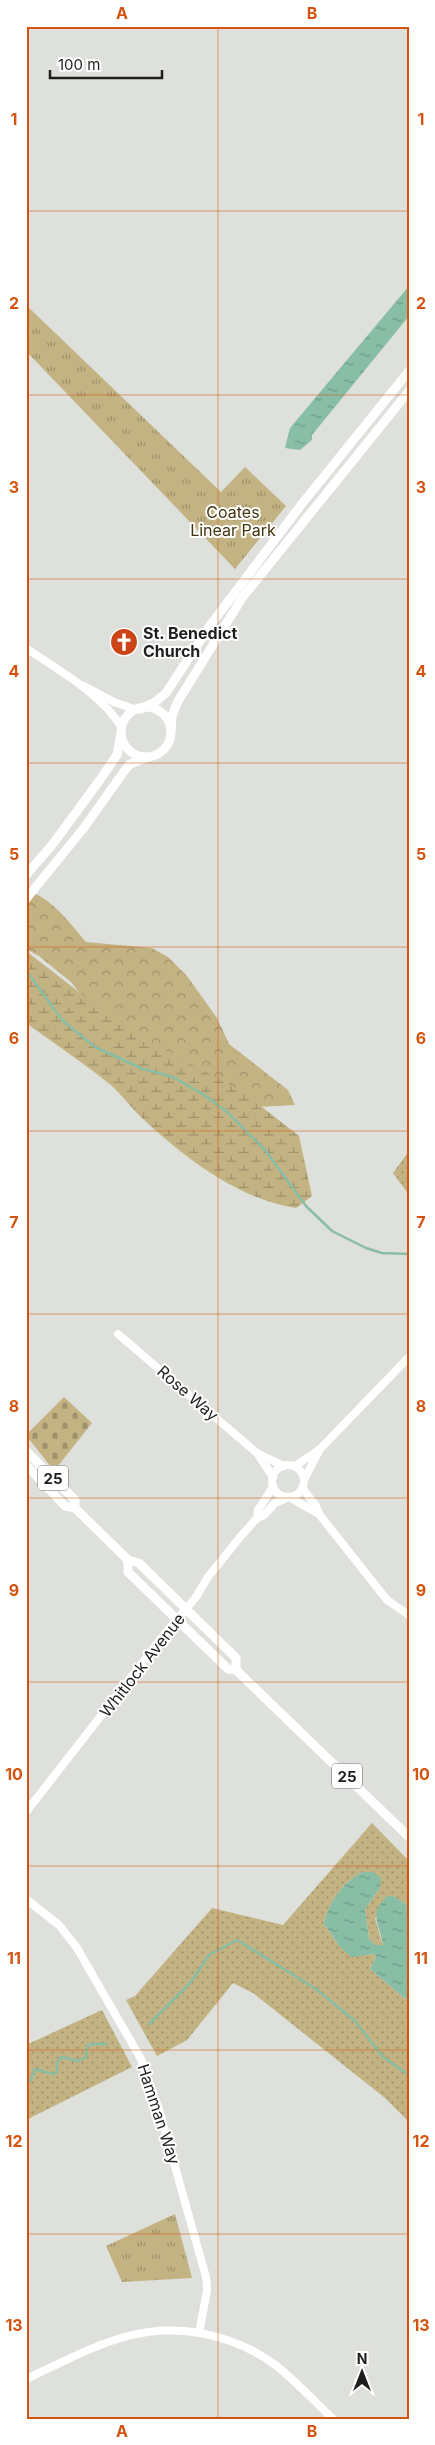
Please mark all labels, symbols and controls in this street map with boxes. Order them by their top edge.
text: A [116,3,128,23]
text: B [307,3,317,23]
scale bar [50,48,162,80]
text: 100 m [58,55,100,74]
text: 1 [11,109,17,129]
text: 1 [418,109,424,129]
text: 2 [9,293,19,313]
text: 2 [416,293,426,313]
text: 3 [9,477,19,497]
text: 3 [416,477,426,497]
park label: Coates Linear Park [190,502,276,540]
place label: St. Benedict Church [143,623,237,661]
church icon: St. Benedict Church [109,627,139,657]
text: 4 [9,661,20,681]
text: 4 [416,661,427,681]
text: 5 [9,844,19,864]
text: 5 [416,844,426,864]
text: 6 [9,1028,19,1048]
text: 6 [416,1028,426,1048]
text: 7 [9,1212,19,1232]
text: 7 [416,1212,426,1232]
street label: Rose Way [153,1361,223,1425]
text: 8 [9,1396,19,1416]
text: 8 [416,1396,426,1416]
road number: 25 [38,1466,68,1490]
text: 9 [9,1580,19,1600]
text: 9 [416,1580,426,1600]
street label: Whitlock Avenue [95,1609,189,1721]
text: 10 [5,1764,23,1784]
road number: 25 [332,1764,362,1788]
text: 10 [412,1764,430,1784]
text: 11 [7,1948,21,1968]
text: 11 [414,1948,428,1968]
street label: Hamman Way [133,2061,185,2167]
text: 12 [6,2131,22,2151]
text: 12 [413,2131,429,2151]
text: 13 [5,2315,23,2335]
text: 13 [412,2315,430,2335]
north arrow [338,2348,388,2398]
text: N [357,2350,367,2367]
text: A [116,2421,128,2441]
text: B [307,2421,317,2441]

